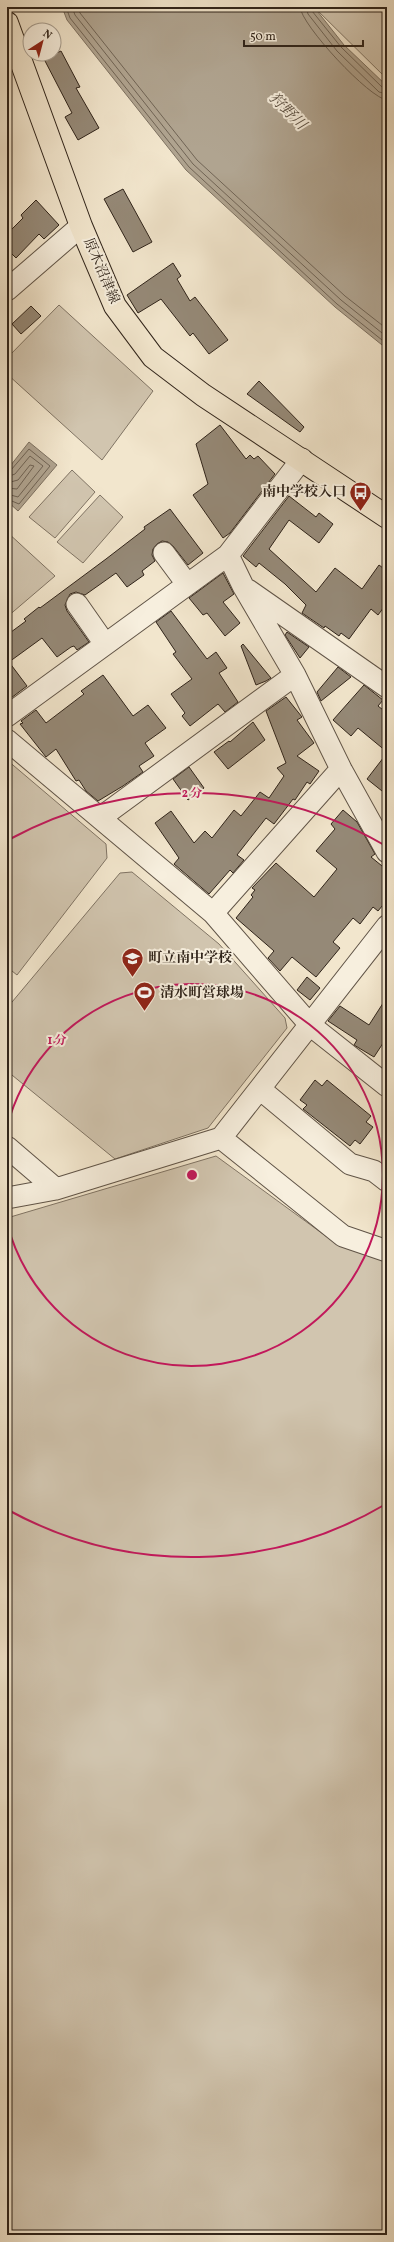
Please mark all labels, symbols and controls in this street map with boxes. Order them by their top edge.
north arrow [22,22,62,62]
scale bar [244,22,363,48]
text: N [39,27,55,44]
text: 50 m [250,29,276,45]
water label: 狩野川 [264,89,312,137]
street label: 原木沼津線 [79,235,123,307]
bus stop icon: 南中学校入口 [348,479,374,512]
place label: 南中学校入口 [262,483,346,502]
text: 2 分 [182,786,202,802]
school or university icon: 町立南中学校 [119,945,145,978]
place label: 町立南中学校 [148,949,232,968]
sports icon: 清水町営球場 [131,980,157,1013]
place label: 清水町営球場 [160,984,244,1003]
text: 1 分 [47,1033,67,1049]
centre of rings [185,1168,199,1182]

